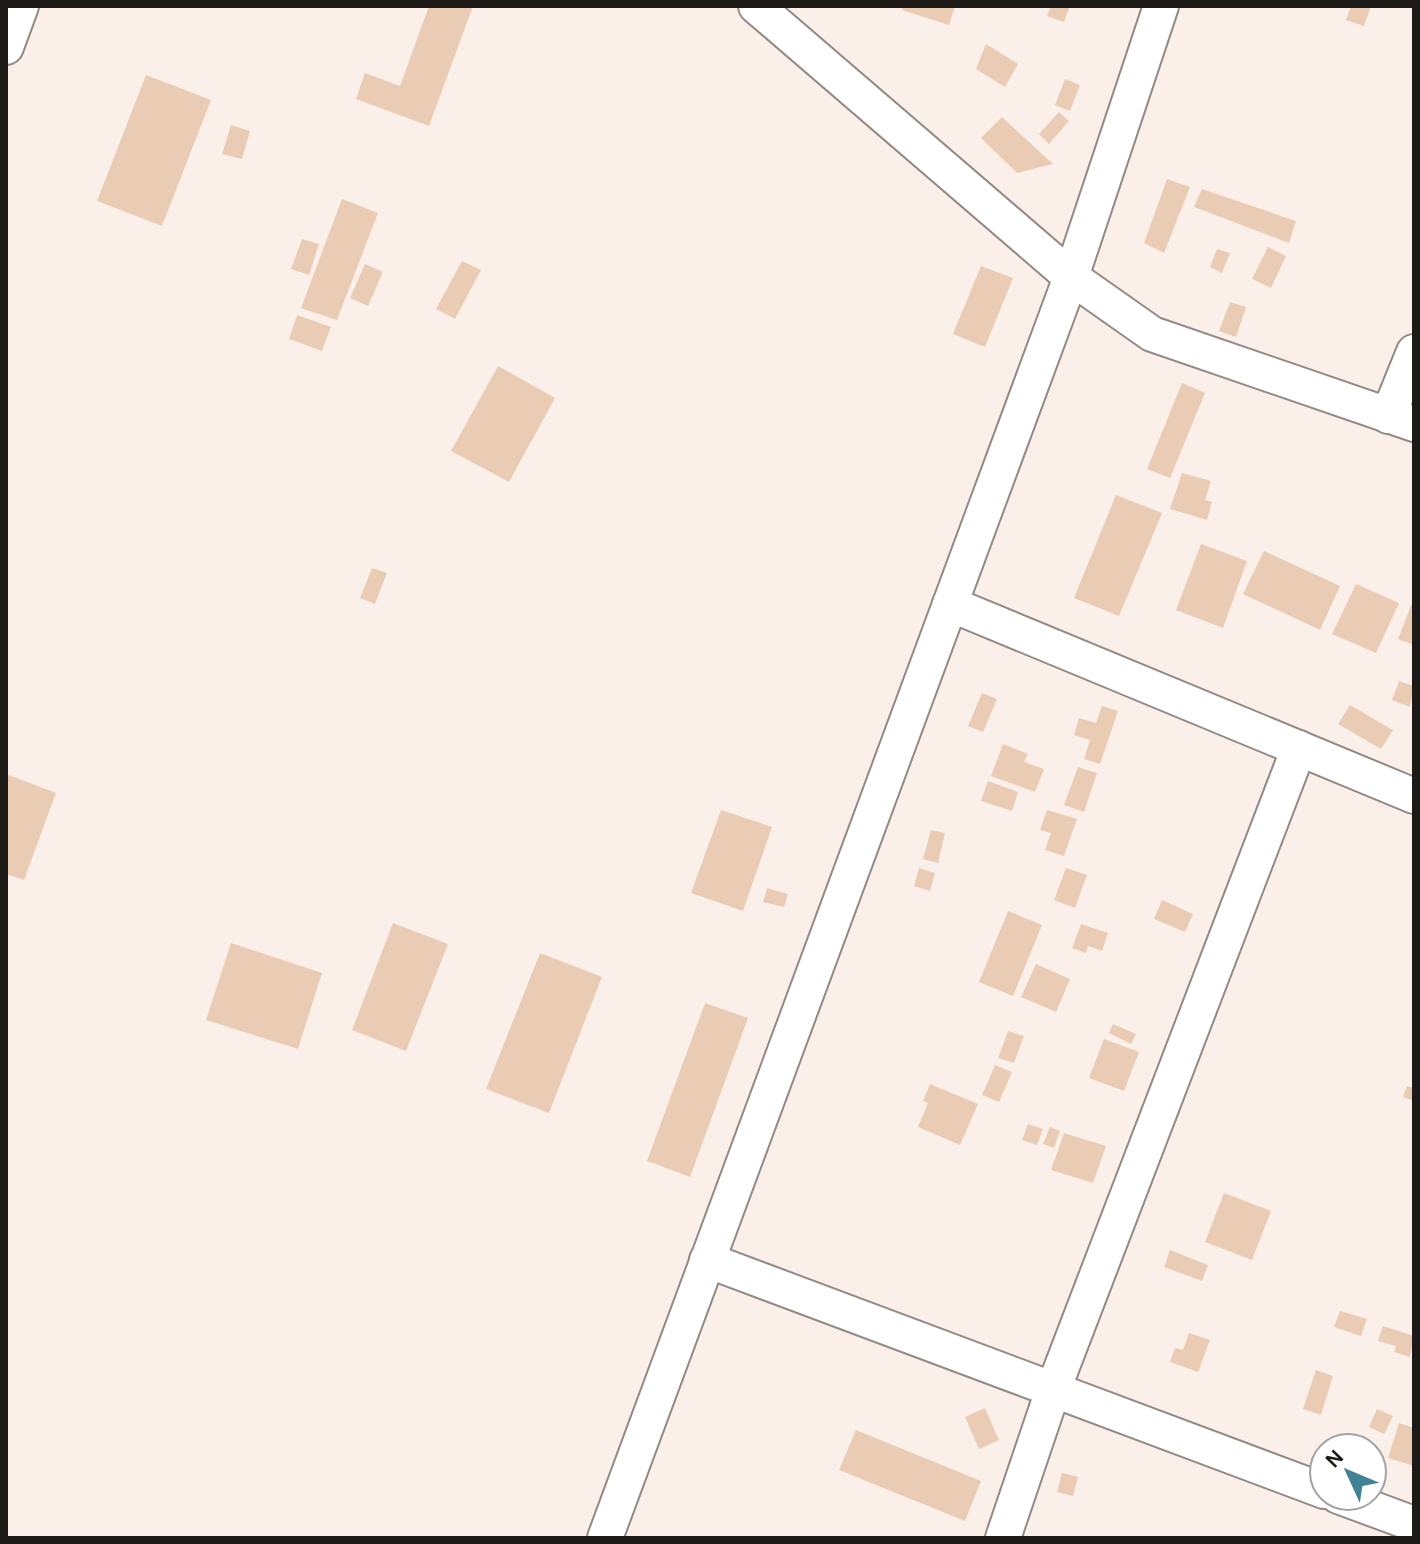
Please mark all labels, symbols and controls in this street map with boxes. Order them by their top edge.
north arrow [1308,1432,1388,1512]
text: N [1319,1444,1349,1474]

